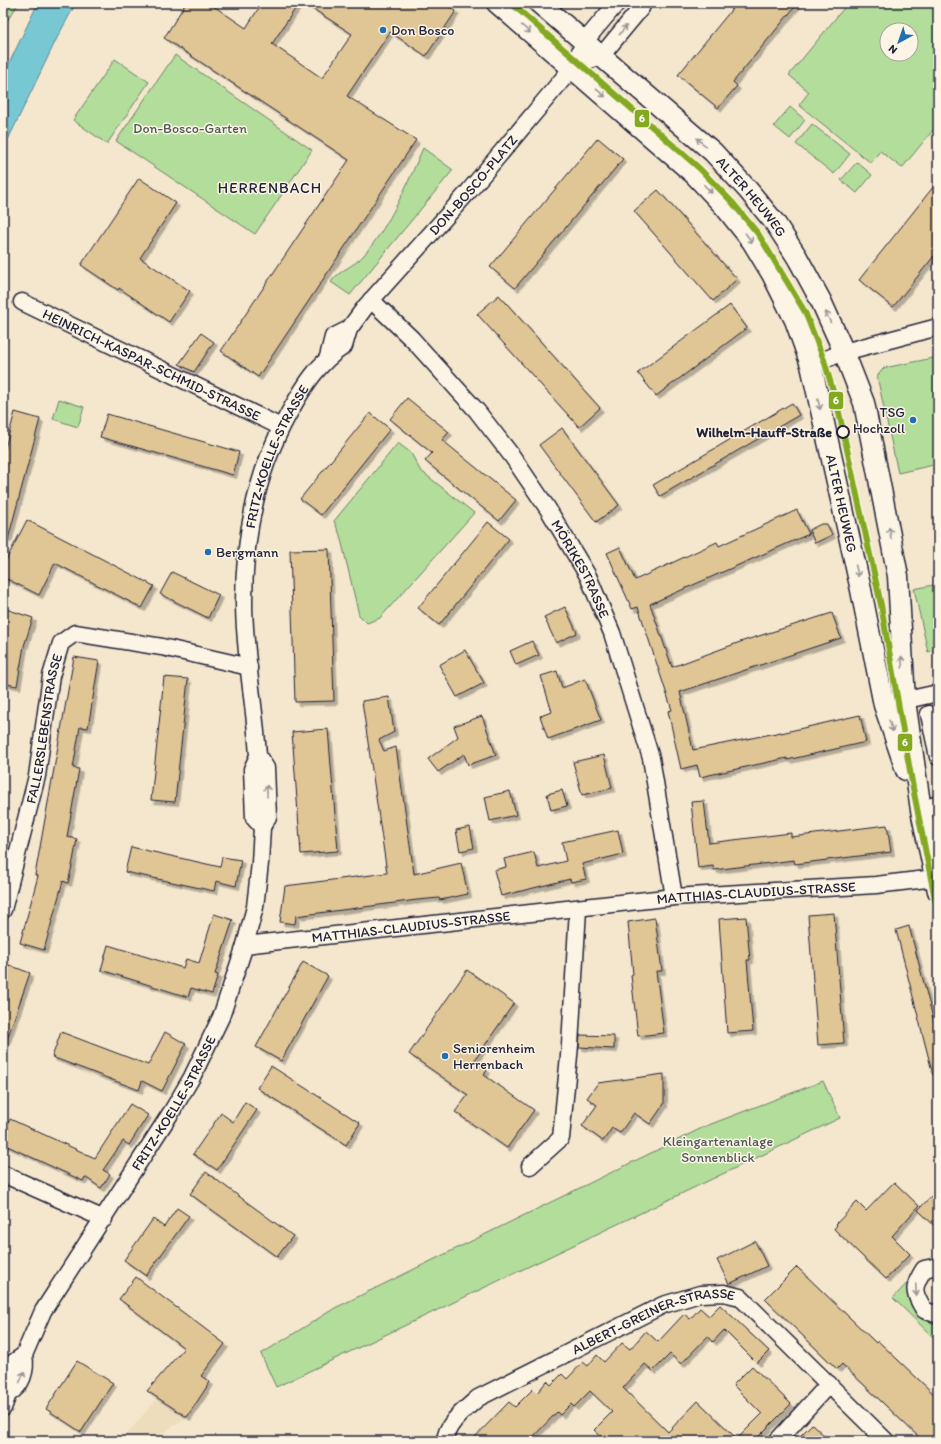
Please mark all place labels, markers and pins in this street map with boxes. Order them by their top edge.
place label: Don Bosco [391,22,454,39]
marker: Don Bosco [378,25,388,35]
place label: TSG Hochzoll [853,404,905,437]
marker: TSG Hochzoll [908,415,918,425]
place label: Wilhelm-Hauff-Straße [696,424,832,441]
marker: Wilhelm-Hauff-Straße [836,425,850,439]
place label: Bergmann [216,544,279,561]
marker: Bergmann [203,547,213,557]
place label: Seniorenheim Herrenbach [453,1040,536,1073]
marker: Seniorenheim Herrenbach [440,1051,450,1061]

